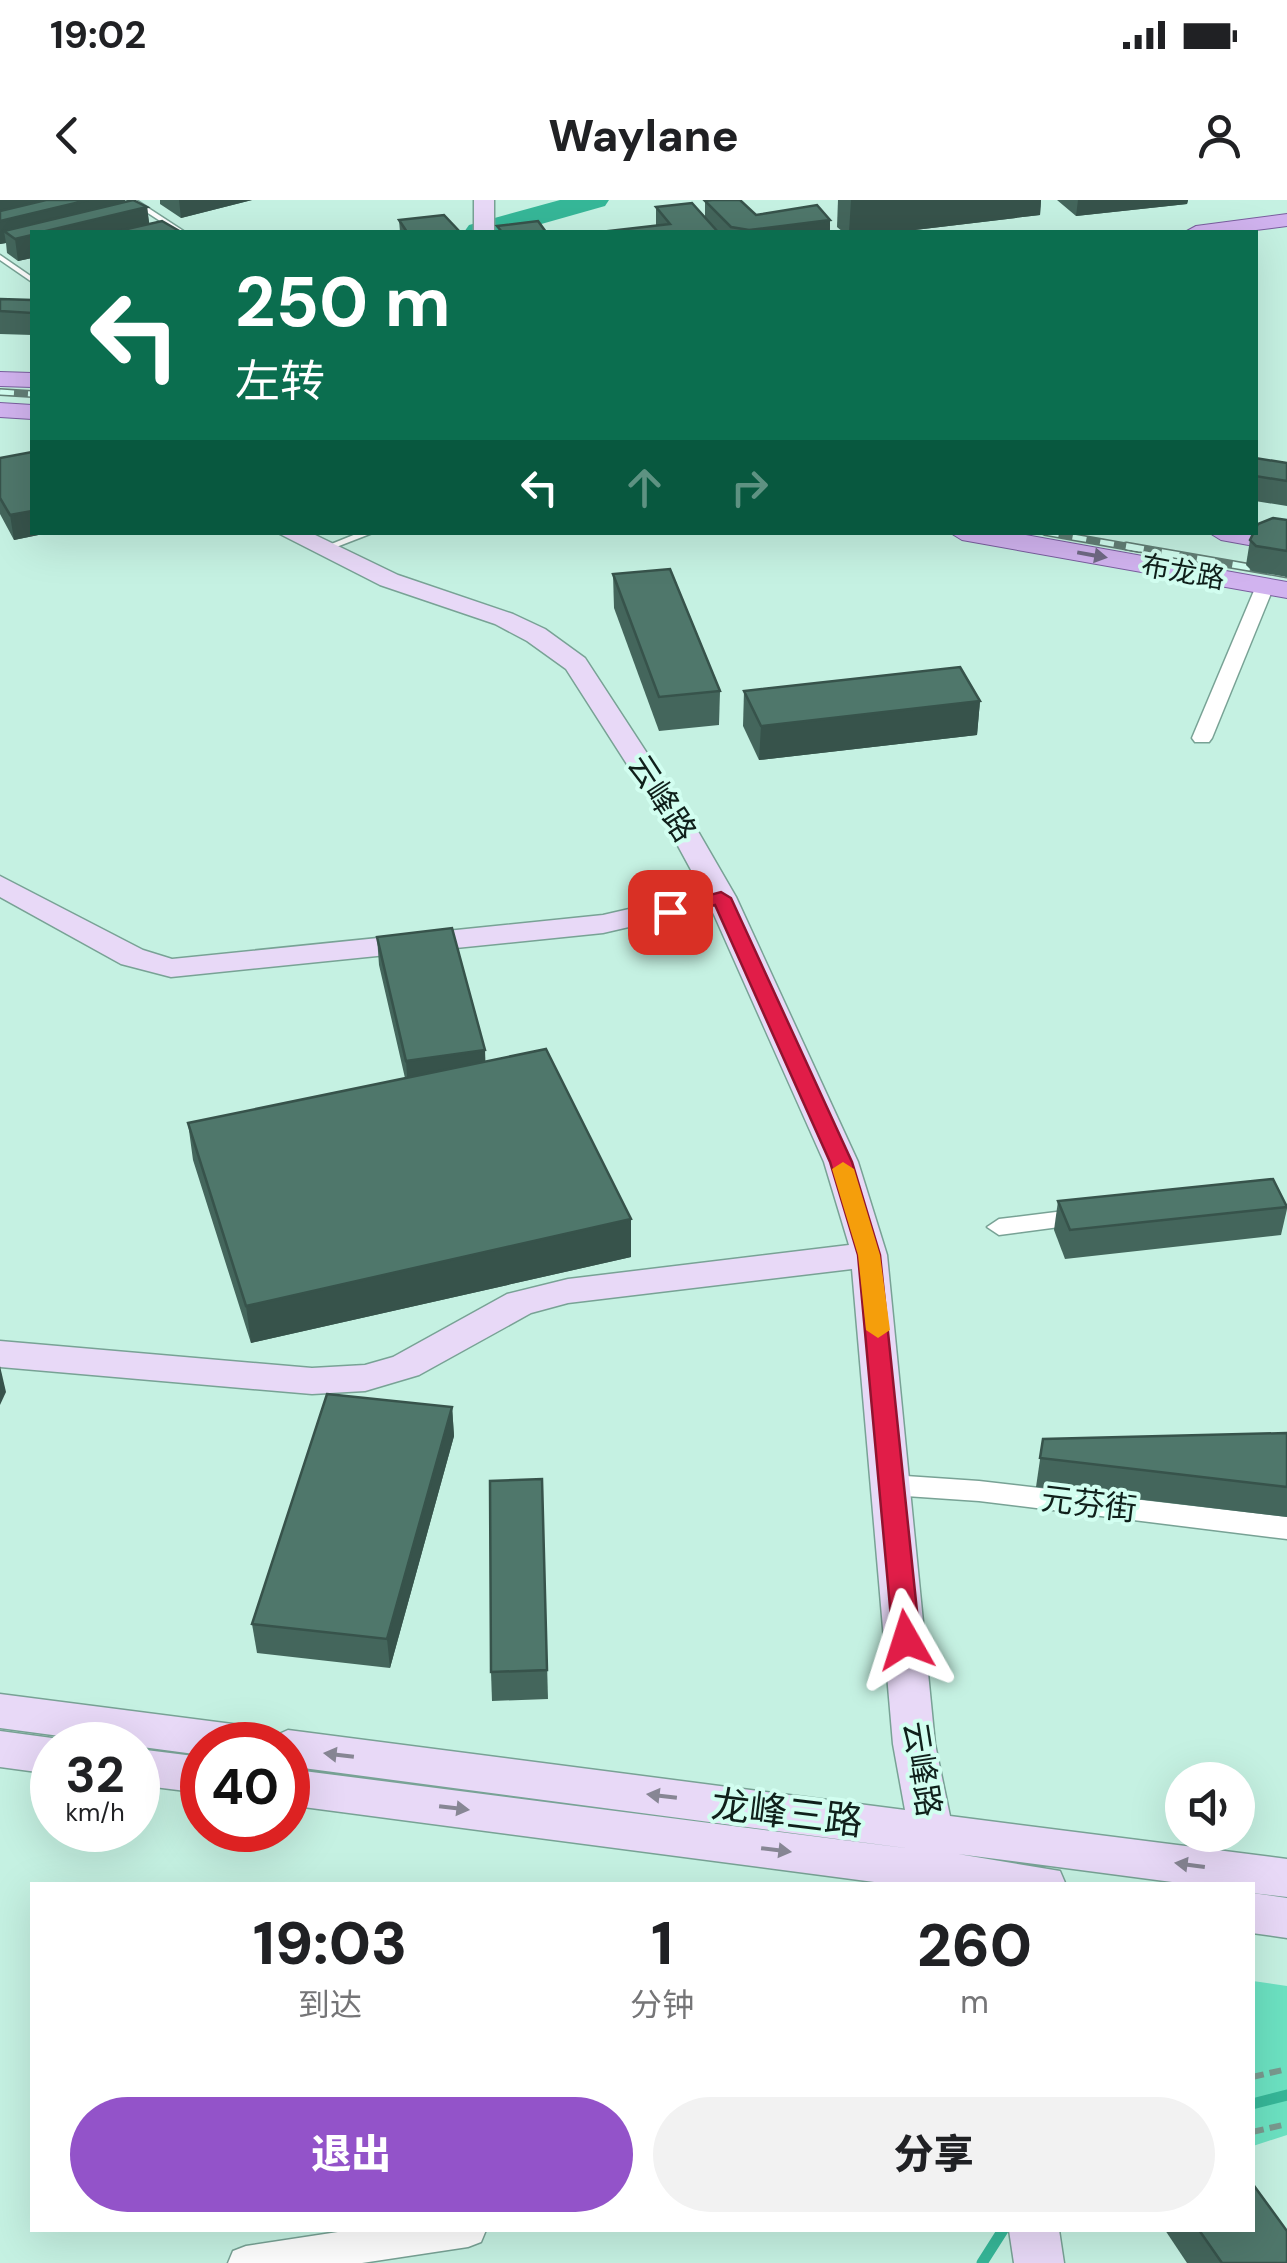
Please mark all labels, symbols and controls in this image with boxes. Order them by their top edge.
text: 19:02 [50,10,146,60]
text: Waylane [548,106,739,165]
icon: back [40,108,95,163]
icon: person [1192,108,1247,163]
text: 250 m [235,257,451,348]
icon: left [70,270,200,400]
text: 左转 [235,352,325,411]
icon: left [512,460,567,515]
icon: ahead [617,460,672,515]
icon: right [722,460,777,515]
street label: 布龙路 [1138,546,1228,598]
one-way arrow [1077,548,1108,563]
street label: 云峰路 [618,746,706,850]
pin [628,870,713,955]
icon: arrive [643,885,698,940]
street label: 元芬街 [1039,1477,1139,1531]
position arrow [854,1588,958,1692]
street label: 云峰路 [894,1718,950,1820]
speed limit sign: 40 [180,1722,310,1852]
text: 32 [66,1742,125,1808]
one-way arrow [323,1747,355,1763]
map controls [1165,1762,1255,1852]
button: sound [1165,1762,1255,1852]
street label: 龙峰三路 [709,1779,865,1847]
one-way arrow [645,1788,677,1804]
text: km/h [65,1796,125,1829]
one-way arrow [438,1800,470,1816]
one-way arrow [761,1842,792,1858]
one-way arrow [1174,1857,1206,1873]
text: 19:03 [253,1904,407,1983]
text: 1 [651,1904,673,1983]
text: 260 [917,1906,1032,1985]
text: m [960,1981,989,2023]
text: 到达 [298,1984,362,2026]
text: 分钟 [630,1984,694,2026]
button: 退出 [70,2097,633,2212]
button: 分享 [653,2097,1215,2212]

